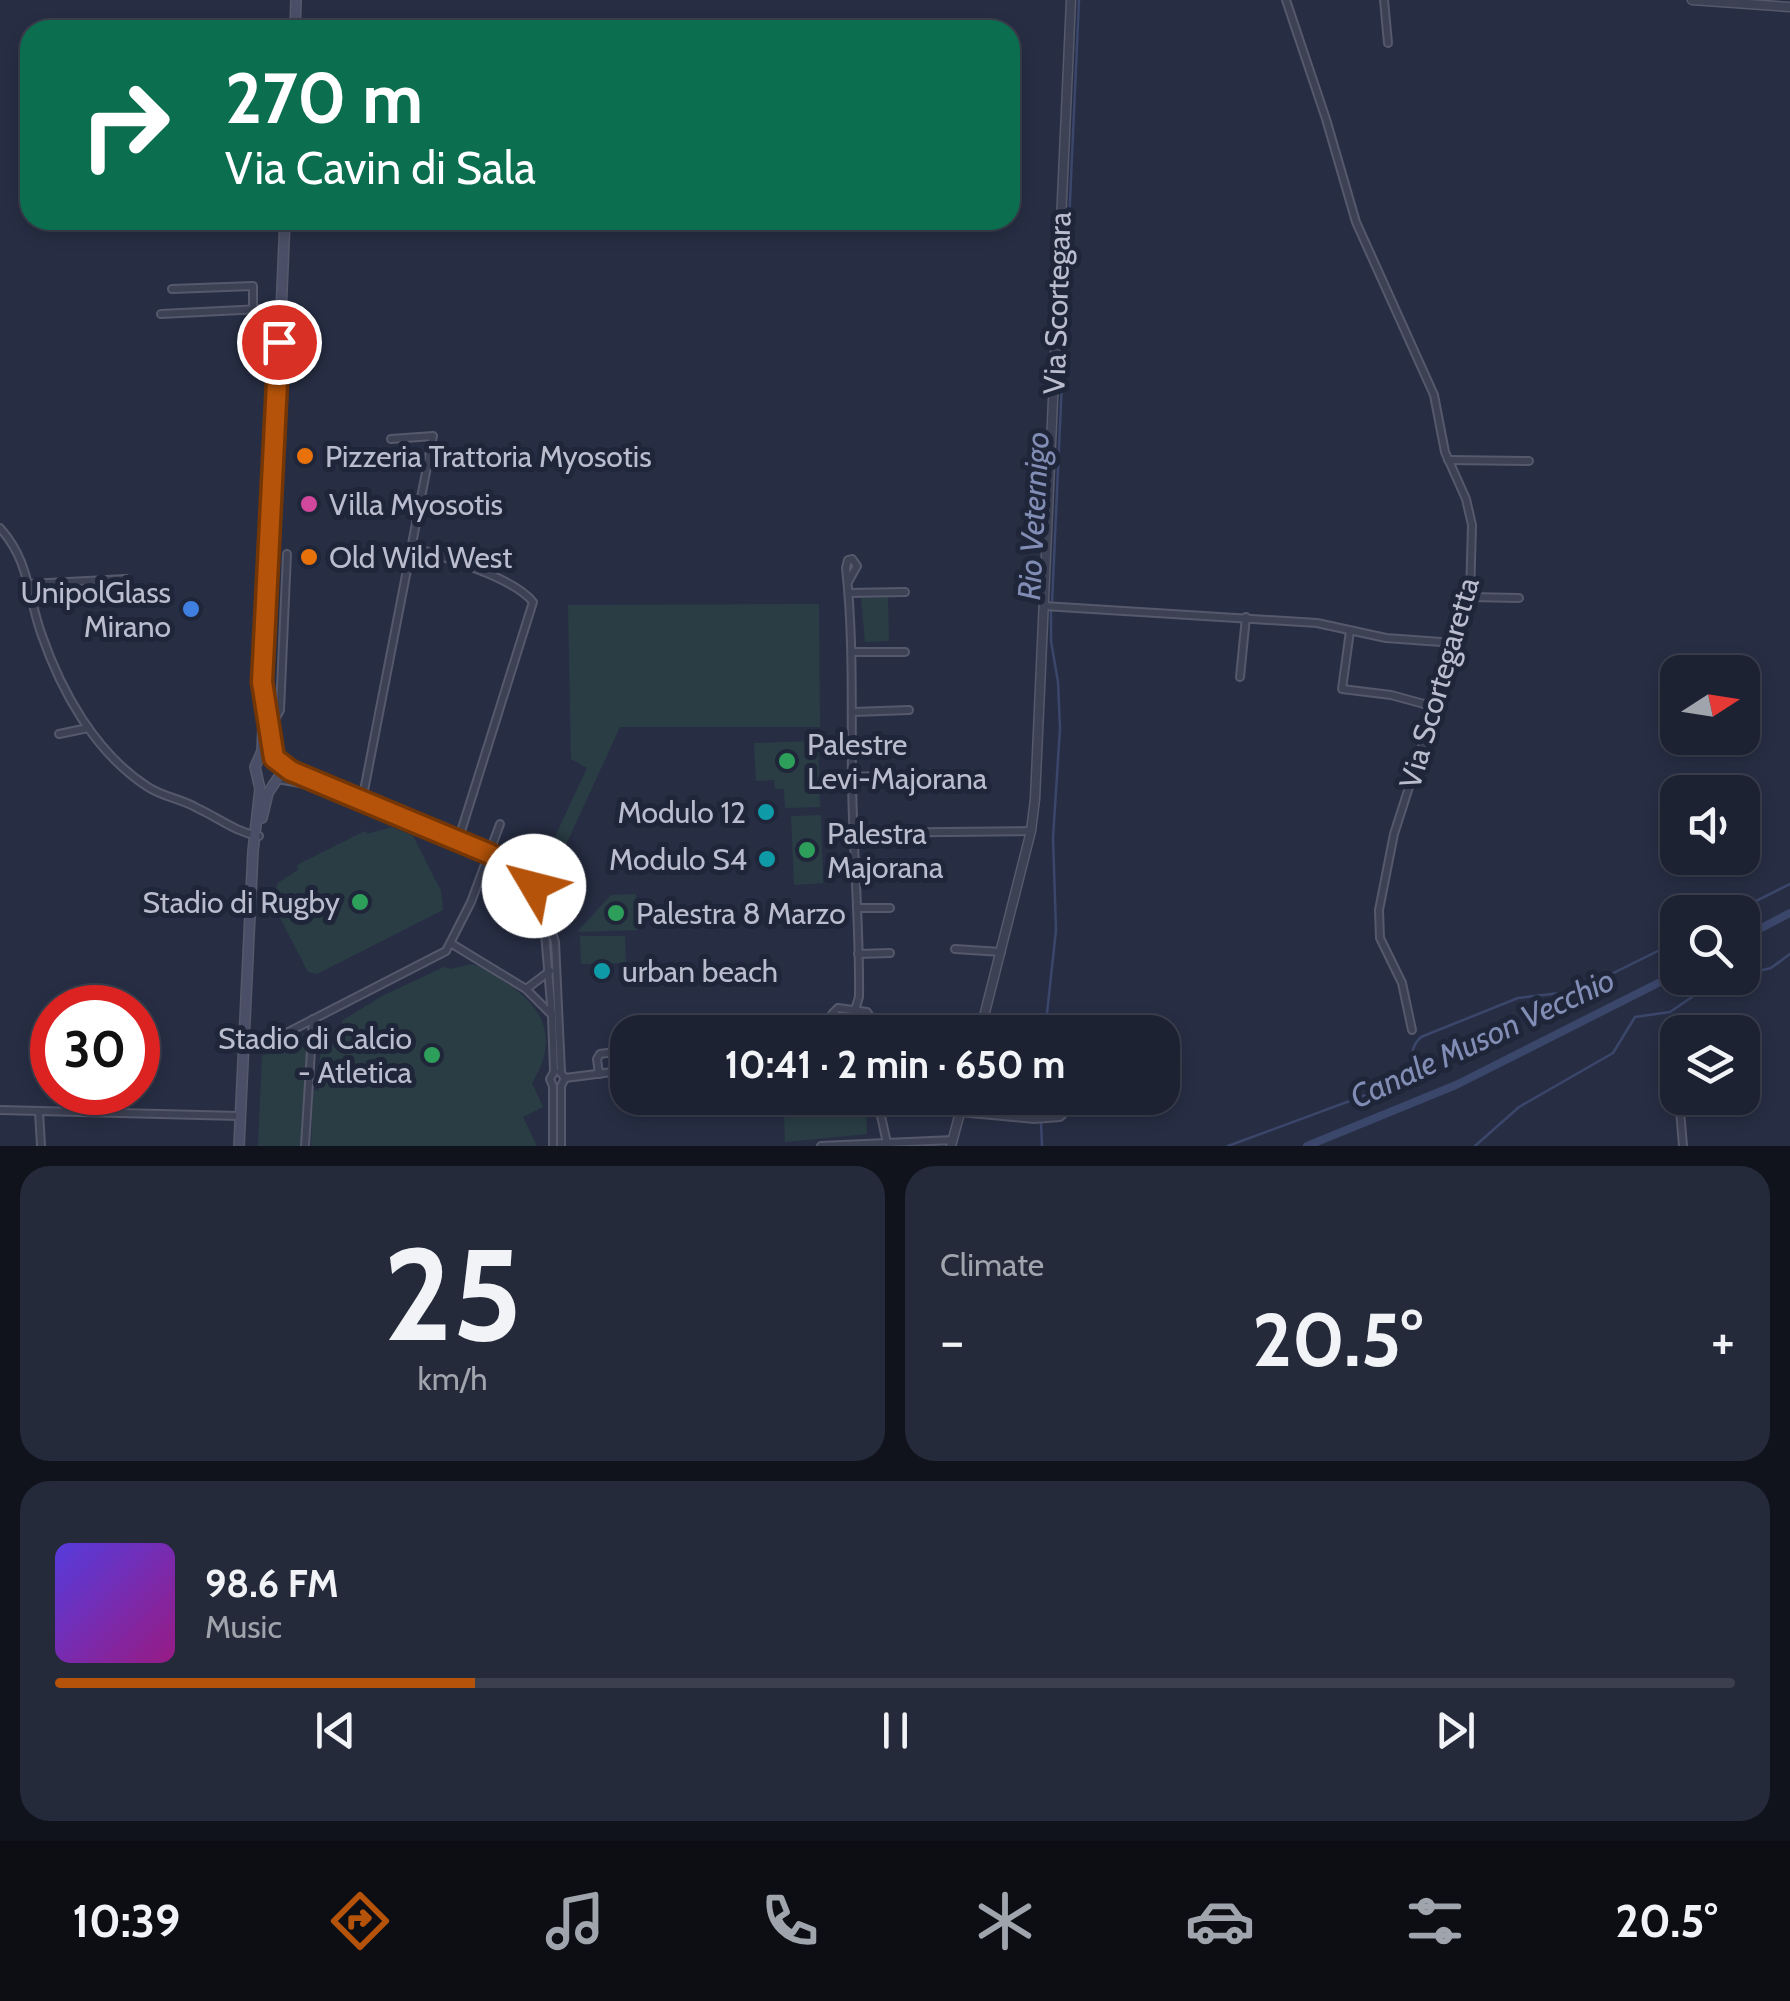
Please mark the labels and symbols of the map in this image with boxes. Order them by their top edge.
street label: Via Scortegara [1035,211,1079,395]
pin [237,300,322,385]
water label: Rio Veternigo [1009,431,1057,601]
place label: Pizzeria Trattoria Myosotis [325,438,652,475]
marker: Pizzeria Trattoria Myosotis [294,445,316,467]
place label: Villa Myosotis [329,486,503,523]
marker: Villa Myosotis [298,493,320,515]
place label: Old Wild West [329,539,512,576]
marker: Old Wild West [298,546,320,568]
street label: Via Scortegaretta [1391,573,1487,793]
place label: UnipolGlass Mirano [21,574,171,645]
marker: UnipolGlass Mirano [180,598,202,620]
north arrow [1660,655,1760,755]
place label: Palestre Levi-Majorana [807,726,988,797]
marker: Palestre Levi-Majorana [776,750,798,772]
place label: Modulo 12 [617,794,746,831]
marker: Modulo 12 [755,801,777,823]
place label: Palestra Majorana [827,815,944,886]
position arrow [482,834,586,938]
marker: Palestra Majorana [796,839,818,861]
place label: Modulo S4 [609,841,747,878]
marker: Modulo S4 [756,848,778,870]
place label: Stadio di Rugby [143,884,340,921]
marker: Stadio di Rugby [349,891,371,913]
place label: Palestra 8 Marzo [636,895,846,932]
marker: Palestra 8 Marzo [605,902,627,924]
place label: urban beach [622,953,778,990]
marker: urban beach [591,960,613,982]
water label: Canale Muson Vecchio [1344,960,1620,1116]
speed limit sign: 30 [30,985,160,1115]
place label: Stadio di Calcio - Atletica [218,1020,413,1091]
marker: Stadio di Calcio - Atletica [421,1044,443,1066]

